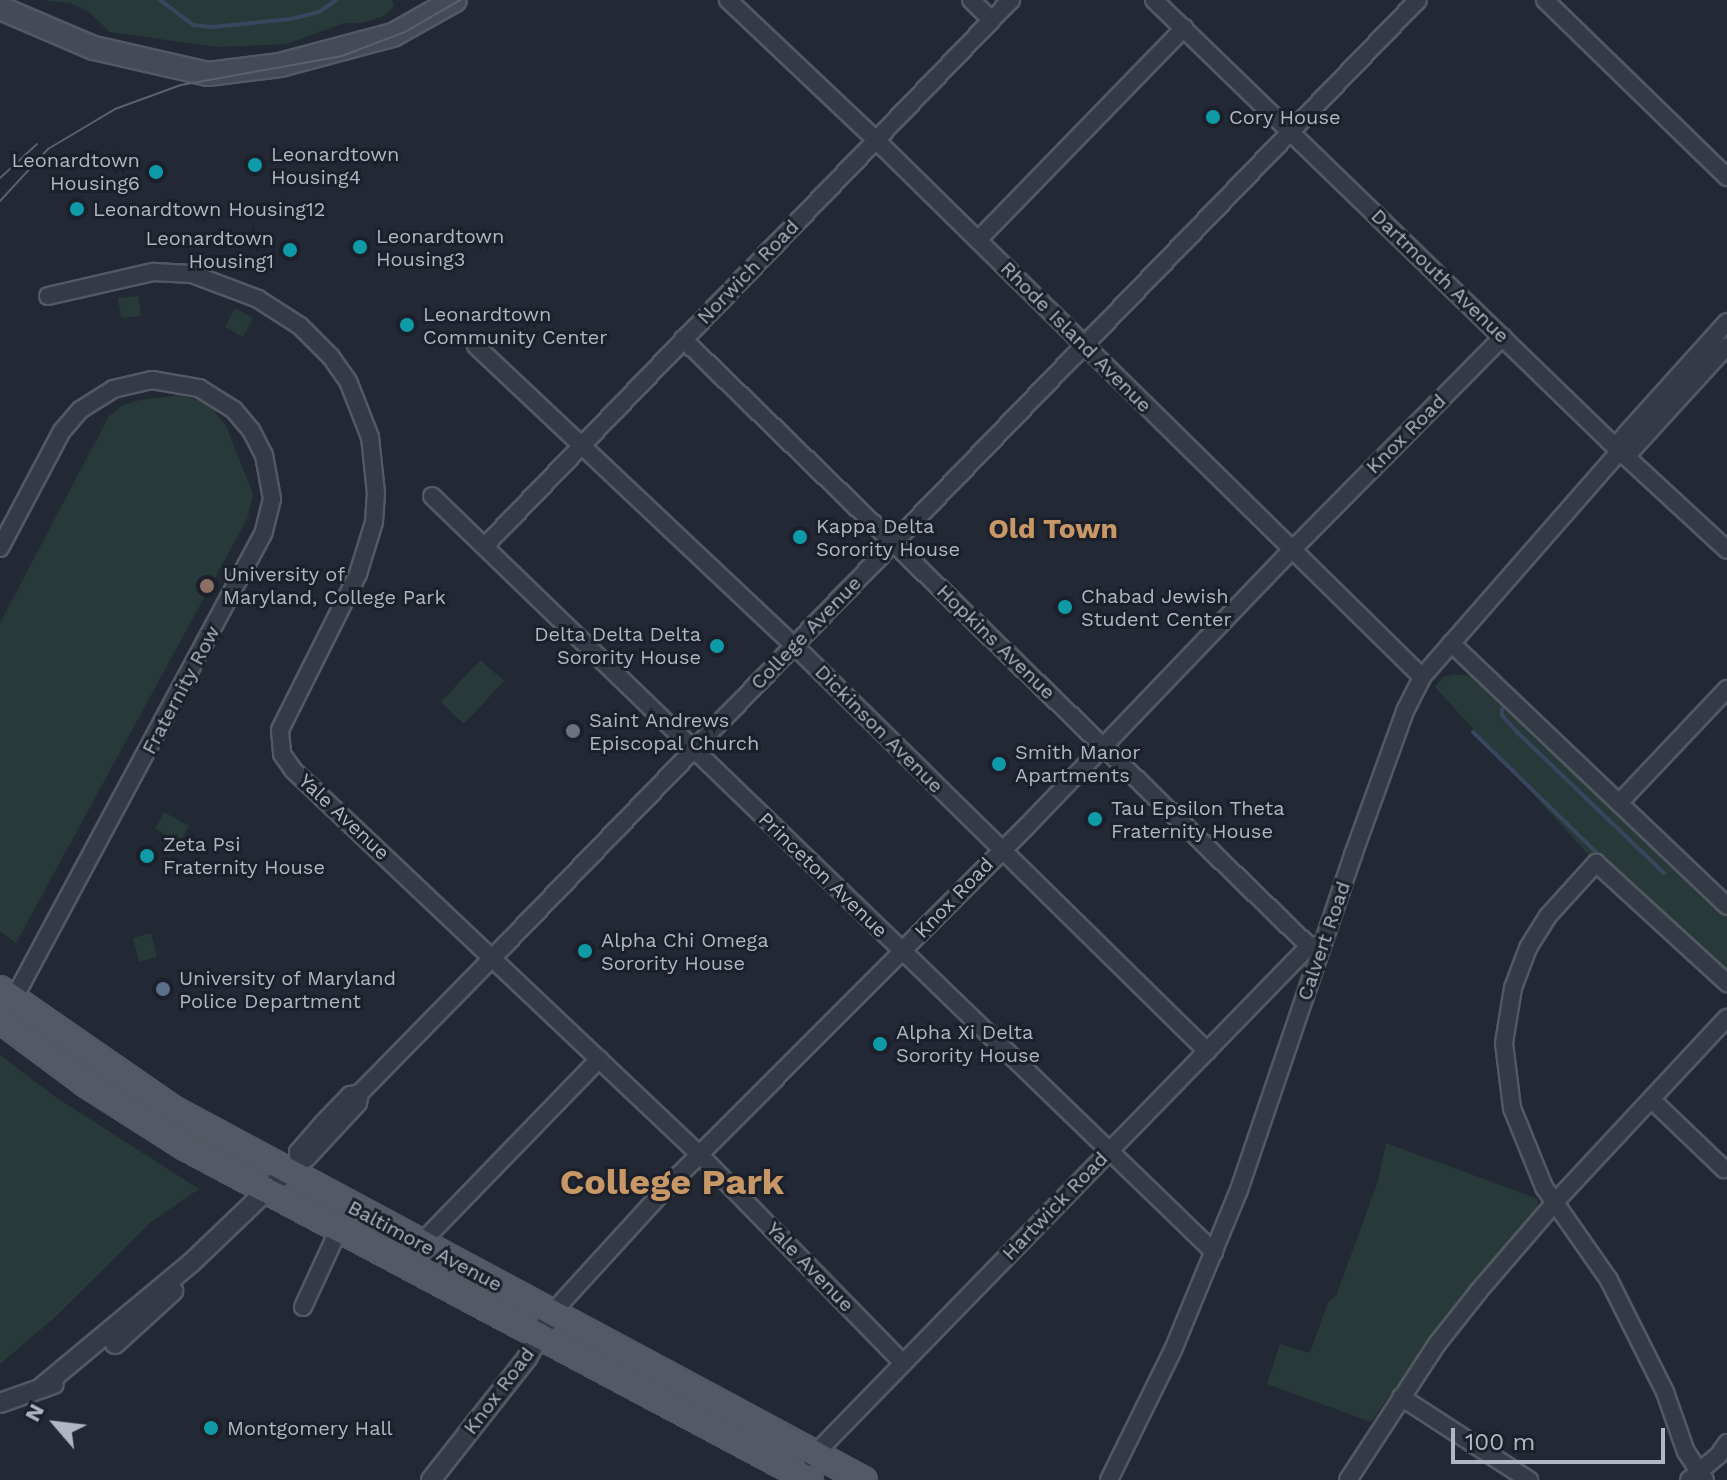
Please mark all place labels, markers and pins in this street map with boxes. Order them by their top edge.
place label: Cory House [1229,105,1341,129]
marker: Cory House [1204,108,1222,126]
place label: Leonardtown Housing4 [271,142,399,189]
place label: Leonardtown Housing6 [12,148,140,195]
marker: Leonardtown Housing4 [246,156,264,174]
marker: Leonardtown Housing6 [147,163,165,181]
place label: Leonardtown Housing12 [93,197,325,221]
marker: Leonardtown Housing12 [68,200,86,218]
place label: Leonardtown Housing3 [376,224,504,271]
place label: Leonardtown Housing1 [146,226,274,273]
marker: Leonardtown Housing3 [351,238,369,256]
marker: Leonardtown Housing1 [281,241,299,259]
place label: Leonardtown Community Center [423,302,608,349]
marker: Leonardtown Community Center [398,316,416,334]
place label: Kappa Delta Sorority House [816,514,961,561]
marker: Kappa Delta Sorority House [791,528,809,546]
place label: University of Maryland, College Park [223,562,446,609]
marker: University of Maryland, College Park [198,577,216,595]
place label: Chabad Jewish Student Center [1081,584,1232,631]
marker: Chabad Jewish Student Center [1056,598,1074,616]
place label: Delta Delta Delta Sorority House [533,622,701,669]
marker: Delta Delta Delta Sorority House [708,637,726,655]
place label: Saint Andrews Episcopal Church [589,708,760,755]
marker: Saint Andrews Episcopal Church [564,722,582,740]
place label: Smith Manor Apartments [1015,740,1140,787]
marker: Smith Manor Apartments [990,755,1008,773]
place label: Tau Epsilon Theta Fraternity House [1111,796,1285,843]
marker: Tau Epsilon Theta Fraternity House [1086,810,1104,828]
place label: Zeta Psi Fraternity House [163,832,325,879]
marker: Zeta Psi Fraternity House [138,847,156,865]
place label: Alpha Chi Omega Sorority House [601,928,769,975]
marker: Alpha Chi Omega Sorority House [576,942,594,960]
place label: University of Maryland Police Department [179,966,397,1013]
marker: University of Maryland Police Department [154,980,172,998]
place label: Alpha Xi Delta Sorority House [896,1020,1041,1067]
marker: Alpha Xi Delta Sorority House [871,1035,889,1053]
place label: Montgomery Hall [227,1416,393,1440]
marker: Montgomery Hall [202,1419,220,1437]

